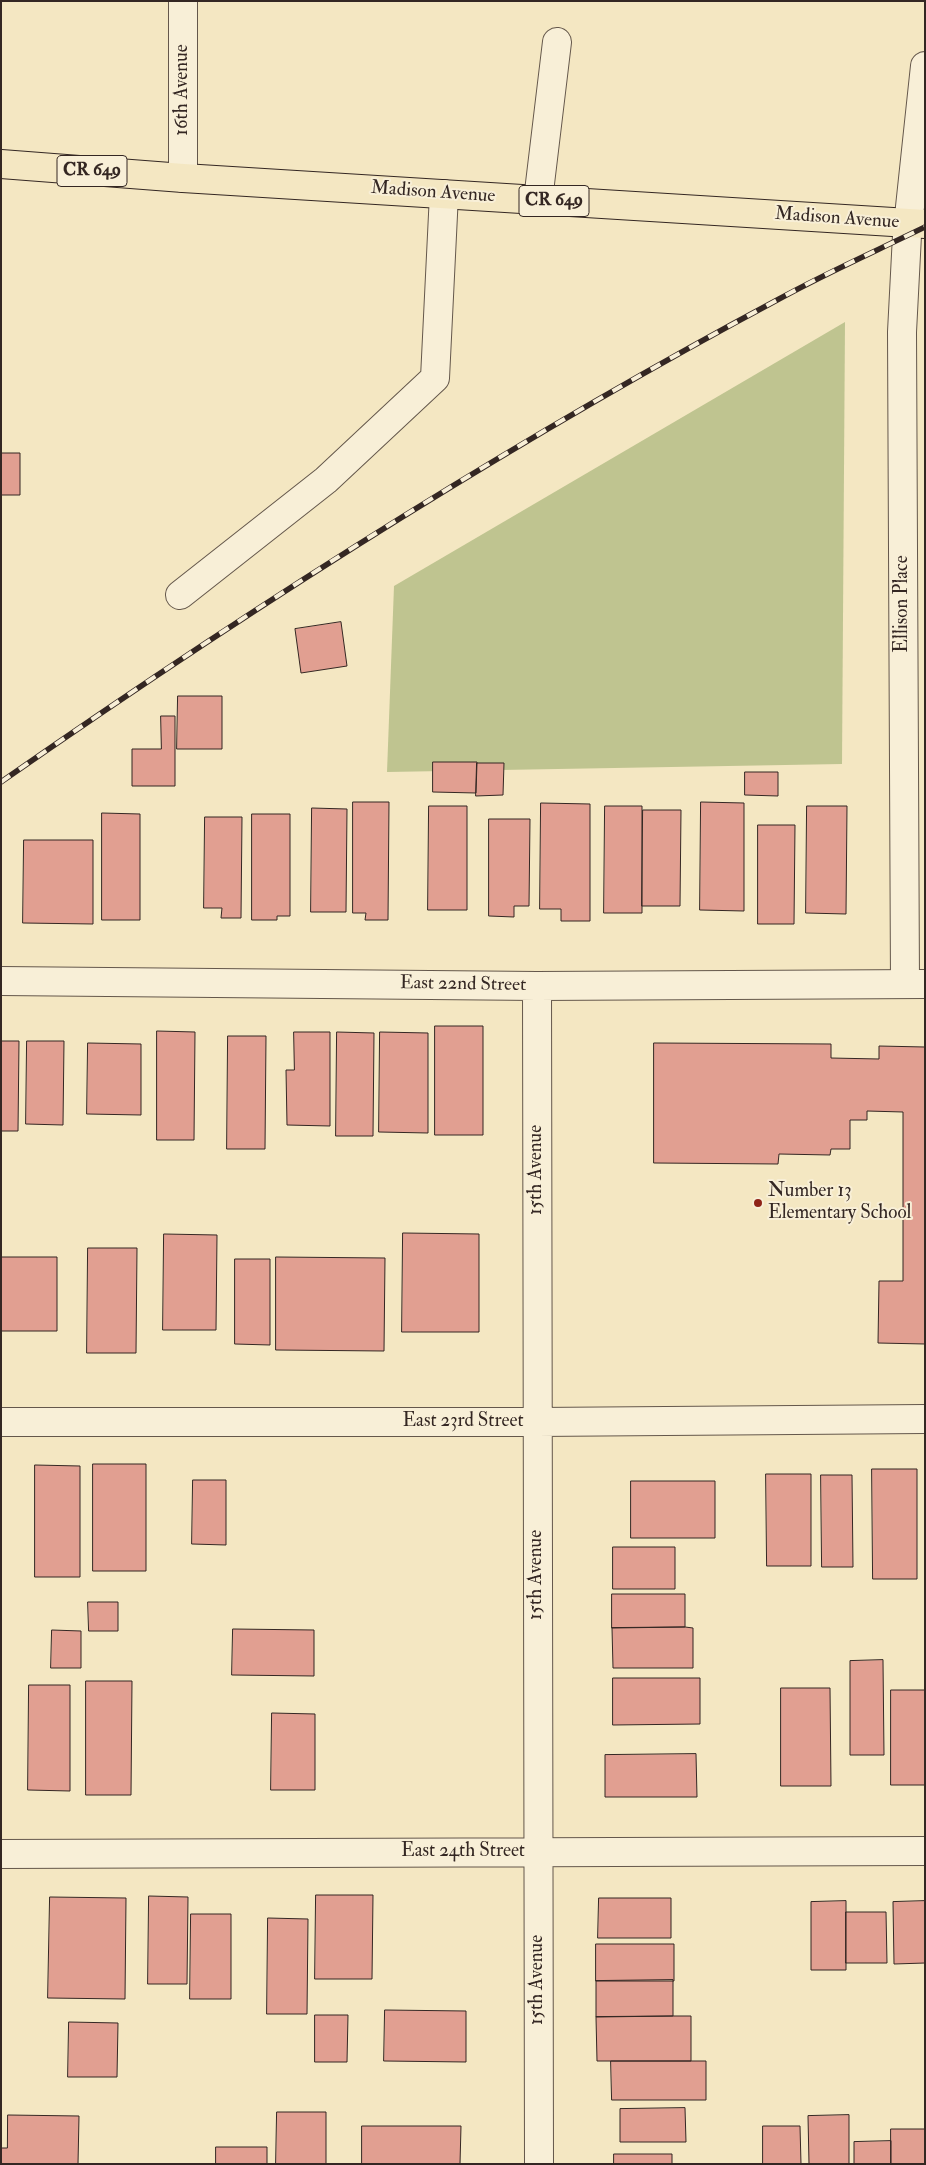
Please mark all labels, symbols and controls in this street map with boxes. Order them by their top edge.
street label: 16th Avenue [172,44,194,136]
road number: CR 649 [57,156,127,187]
street label: Madison Avenue [370,177,496,209]
road number: CR 649 [519,186,589,217]
street label: Madison Avenue [774,203,900,235]
street label: Ellison Place [892,555,914,653]
street label: East 22nd Street [400,972,526,998]
street label: 15th Avenue [526,1125,548,1215]
place label: Number 13 Elementary School [768,1181,911,1225]
marker: Number 13 Elementary School [752,1197,764,1209]
street label: East 23rd Street [402,1411,524,1433]
street label: 15th Avenue [526,1530,548,1620]
street label: East 24th Street [401,1841,525,1863]
street label: 15th Avenue [527,1935,549,2025]

